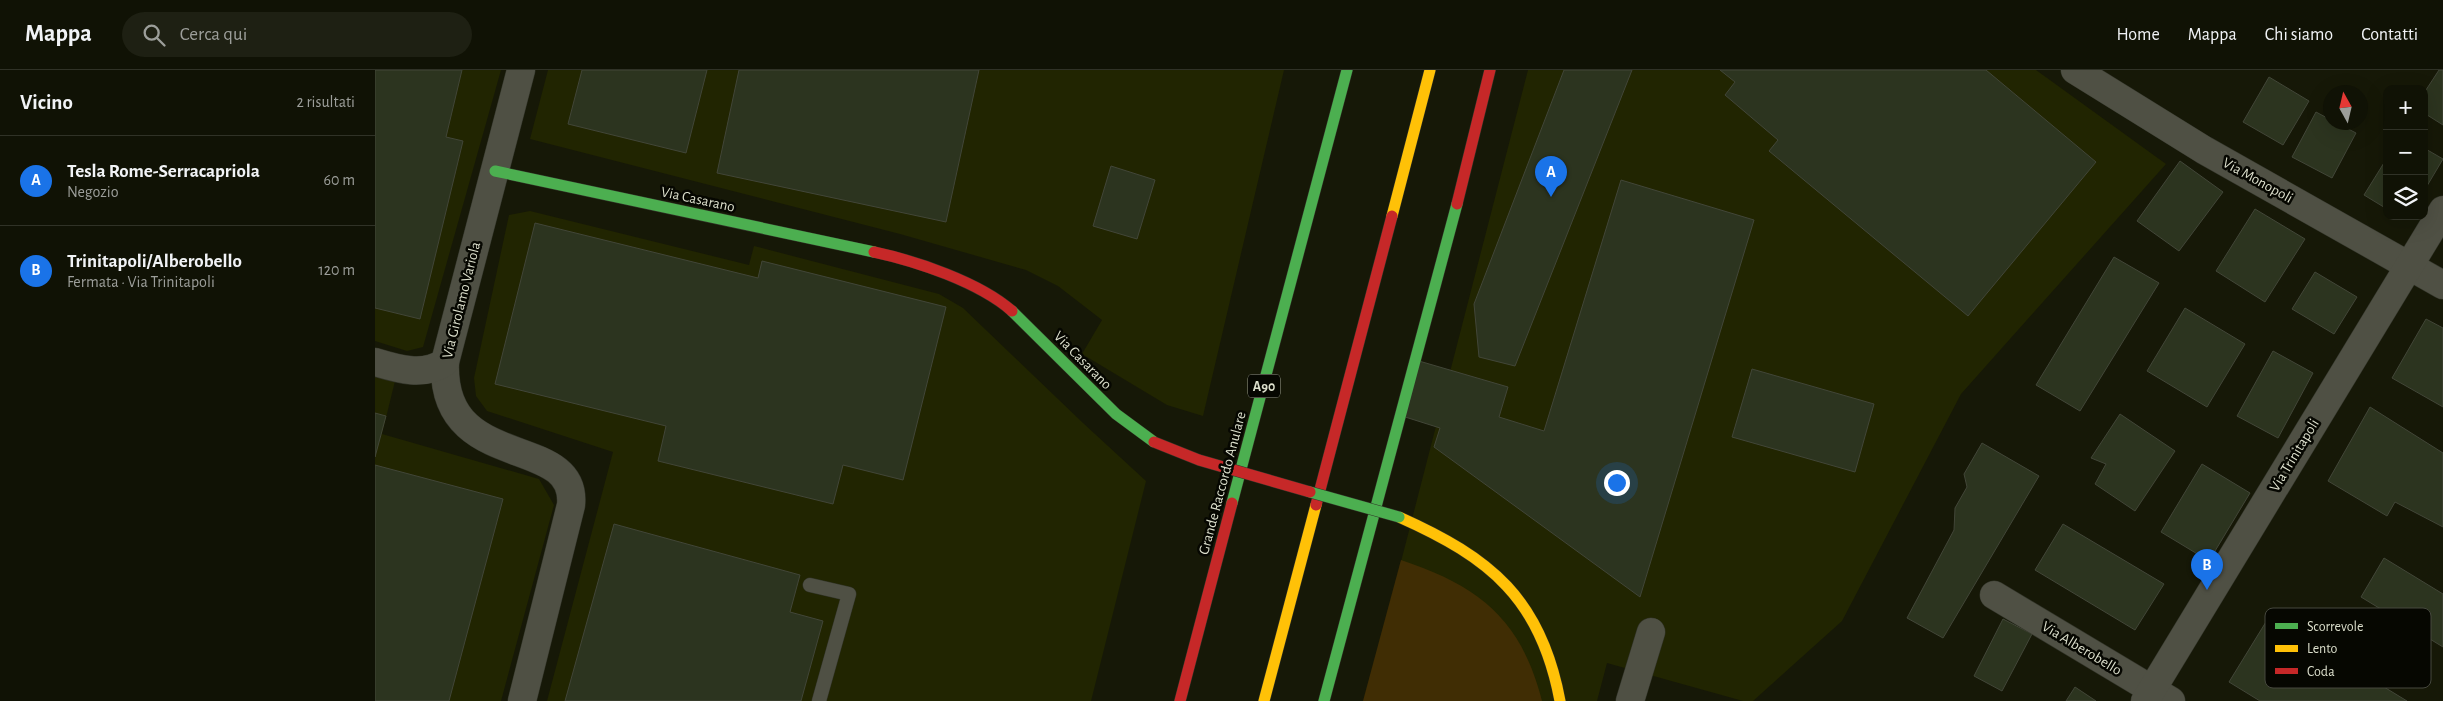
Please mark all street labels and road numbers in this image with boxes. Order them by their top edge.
street label: Via Monopoli [2220,155,2295,206]
street label: Via Casarano [660,184,736,215]
street label: Via Girolamo Variola [440,240,483,360]
street label: Via Casarano [1051,328,1115,392]
road number: A90 [1248,374,1280,398]
street label: Grande Raccordo Anulare [1196,410,1249,556]
street label: Via Trinitapoli [2267,416,2322,494]
street label: Via Alberobello [2039,619,2124,678]

